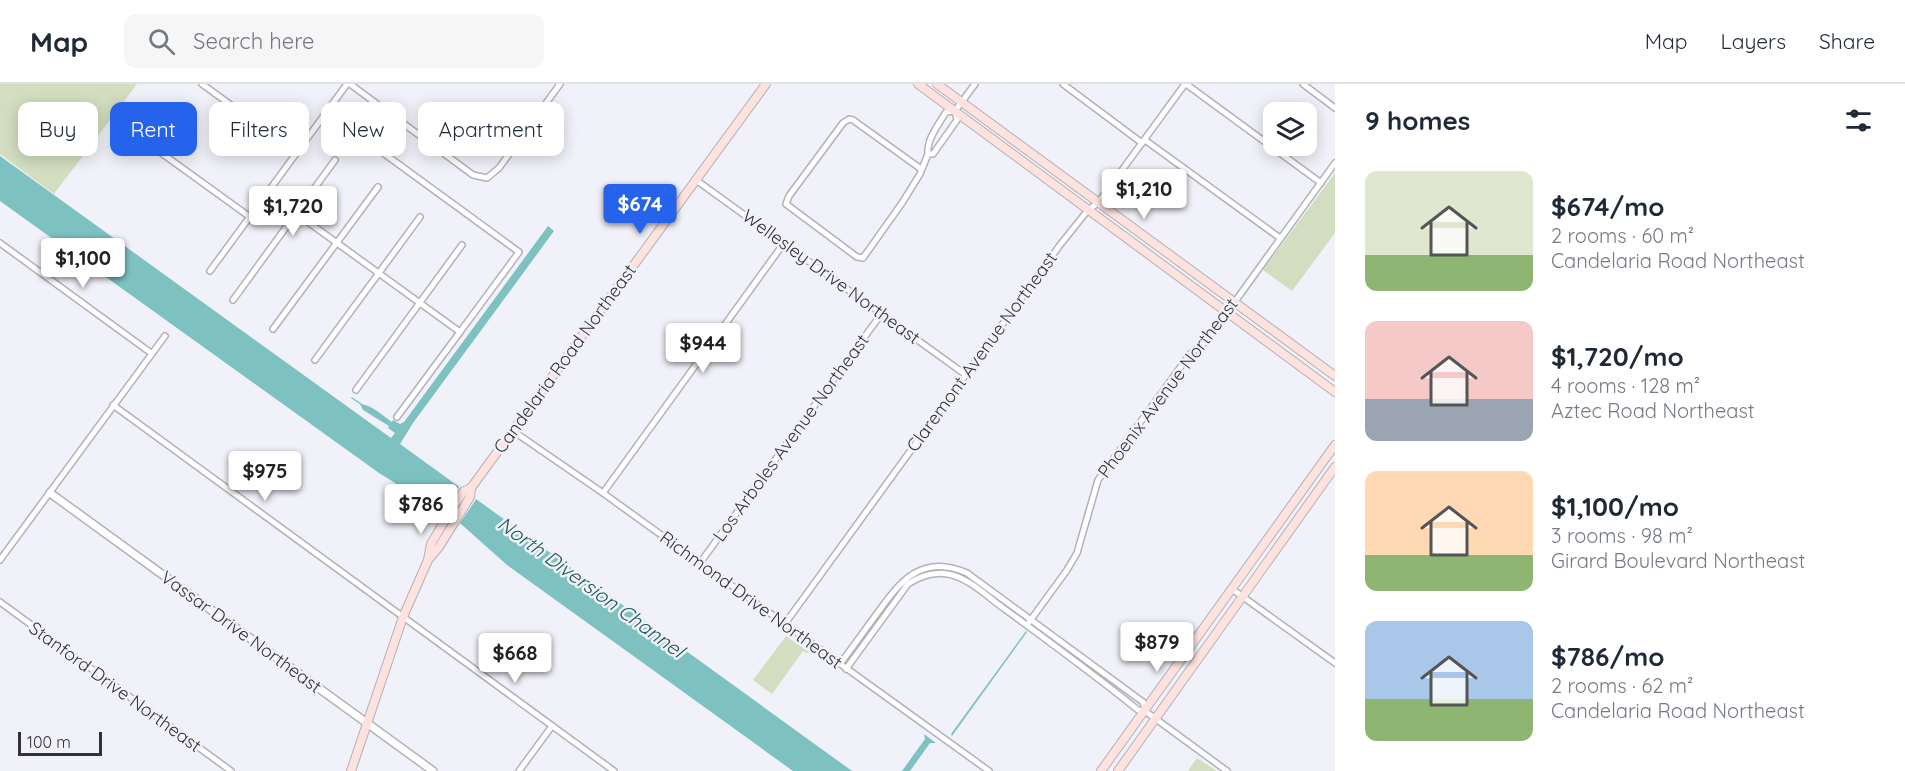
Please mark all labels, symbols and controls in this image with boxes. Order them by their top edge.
search box [124,14,544,68]
text: Map [30,24,88,59]
icon: search [145,25,178,58]
text: Search here [193,27,315,55]
text: Map [1645,28,1688,54]
text: Layers [1721,28,1786,54]
text: Share [1819,28,1875,54]
chip: Buy [18,102,98,156]
chip: Rent [110,102,197,156]
chip: Filters [209,102,309,156]
chip: New [321,102,406,156]
chip: Apartment [418,102,564,156]
map controls [1263,102,1317,156]
button: layers [1263,102,1317,156]
text: 9 homes [1365,104,1470,137]
icon: filters [1842,104,1875,137]
pin: $1,210 [1095,169,1193,220]
text: $1,210 [1116,176,1172,201]
pin: $674 [604,184,676,235]
pin: $1,720 [244,186,342,237]
text: $674/mo [1551,190,1664,223]
text: $674 [618,191,662,216]
text: $1,720 [263,193,323,218]
icon: home [1413,195,1485,267]
street label: Wellesley Drive Northeast [738,204,925,349]
text: 2 rooms · 60 m² [1551,223,1694,248]
pin: $1,100 [34,238,132,289]
text: $1,100 [55,245,111,270]
street label: Claremont Avenue Northeast [901,247,1062,456]
text: Candelaria Road Northeast [1551,248,1805,273]
street label: Candelaria Road Northeast [488,260,641,458]
street label: Phoenix Avenue Northeast [1092,293,1243,482]
pin: $944 [667,323,739,374]
street label: Los Arboles Avenue Northeast [708,329,874,546]
text: $944 [680,330,726,355]
text: $1,720/mo [1551,340,1684,373]
icon: home [1413,345,1485,417]
text: 4 rooms · 128 m² [1551,373,1700,398]
text: Aztec Road Northeast [1551,398,1755,423]
pin: $975 [229,451,301,502]
text: $975 [242,458,288,483]
pin: $786 [385,484,457,535]
text: $1,100/mo [1551,490,1679,523]
text: $786 [399,491,443,516]
icon: home [1413,495,1485,567]
water label: North Diversion Channel [493,511,691,664]
text: 3 rooms · 98 m² [1551,523,1693,548]
street label: Richmond Drive Northeast [655,526,847,674]
text: Girard Boulevard Northeast [1551,548,1805,573]
street label: Vassar Drive Northeast [156,565,326,698]
street label: Stanford Drive Northeast [25,616,206,757]
pin: $879 [1121,622,1193,673]
text: $879 [1134,629,1180,654]
pin: $668 [479,633,551,684]
text: $668 [492,640,538,665]
text: $786/mo [1551,640,1664,673]
icon: home [1413,645,1485,717]
text: 2 rooms · 62 m² [1551,673,1693,698]
text: Candelaria Road Northeast [1551,698,1805,723]
scale bar [18,729,102,756]
text: 100 m [27,732,71,752]

